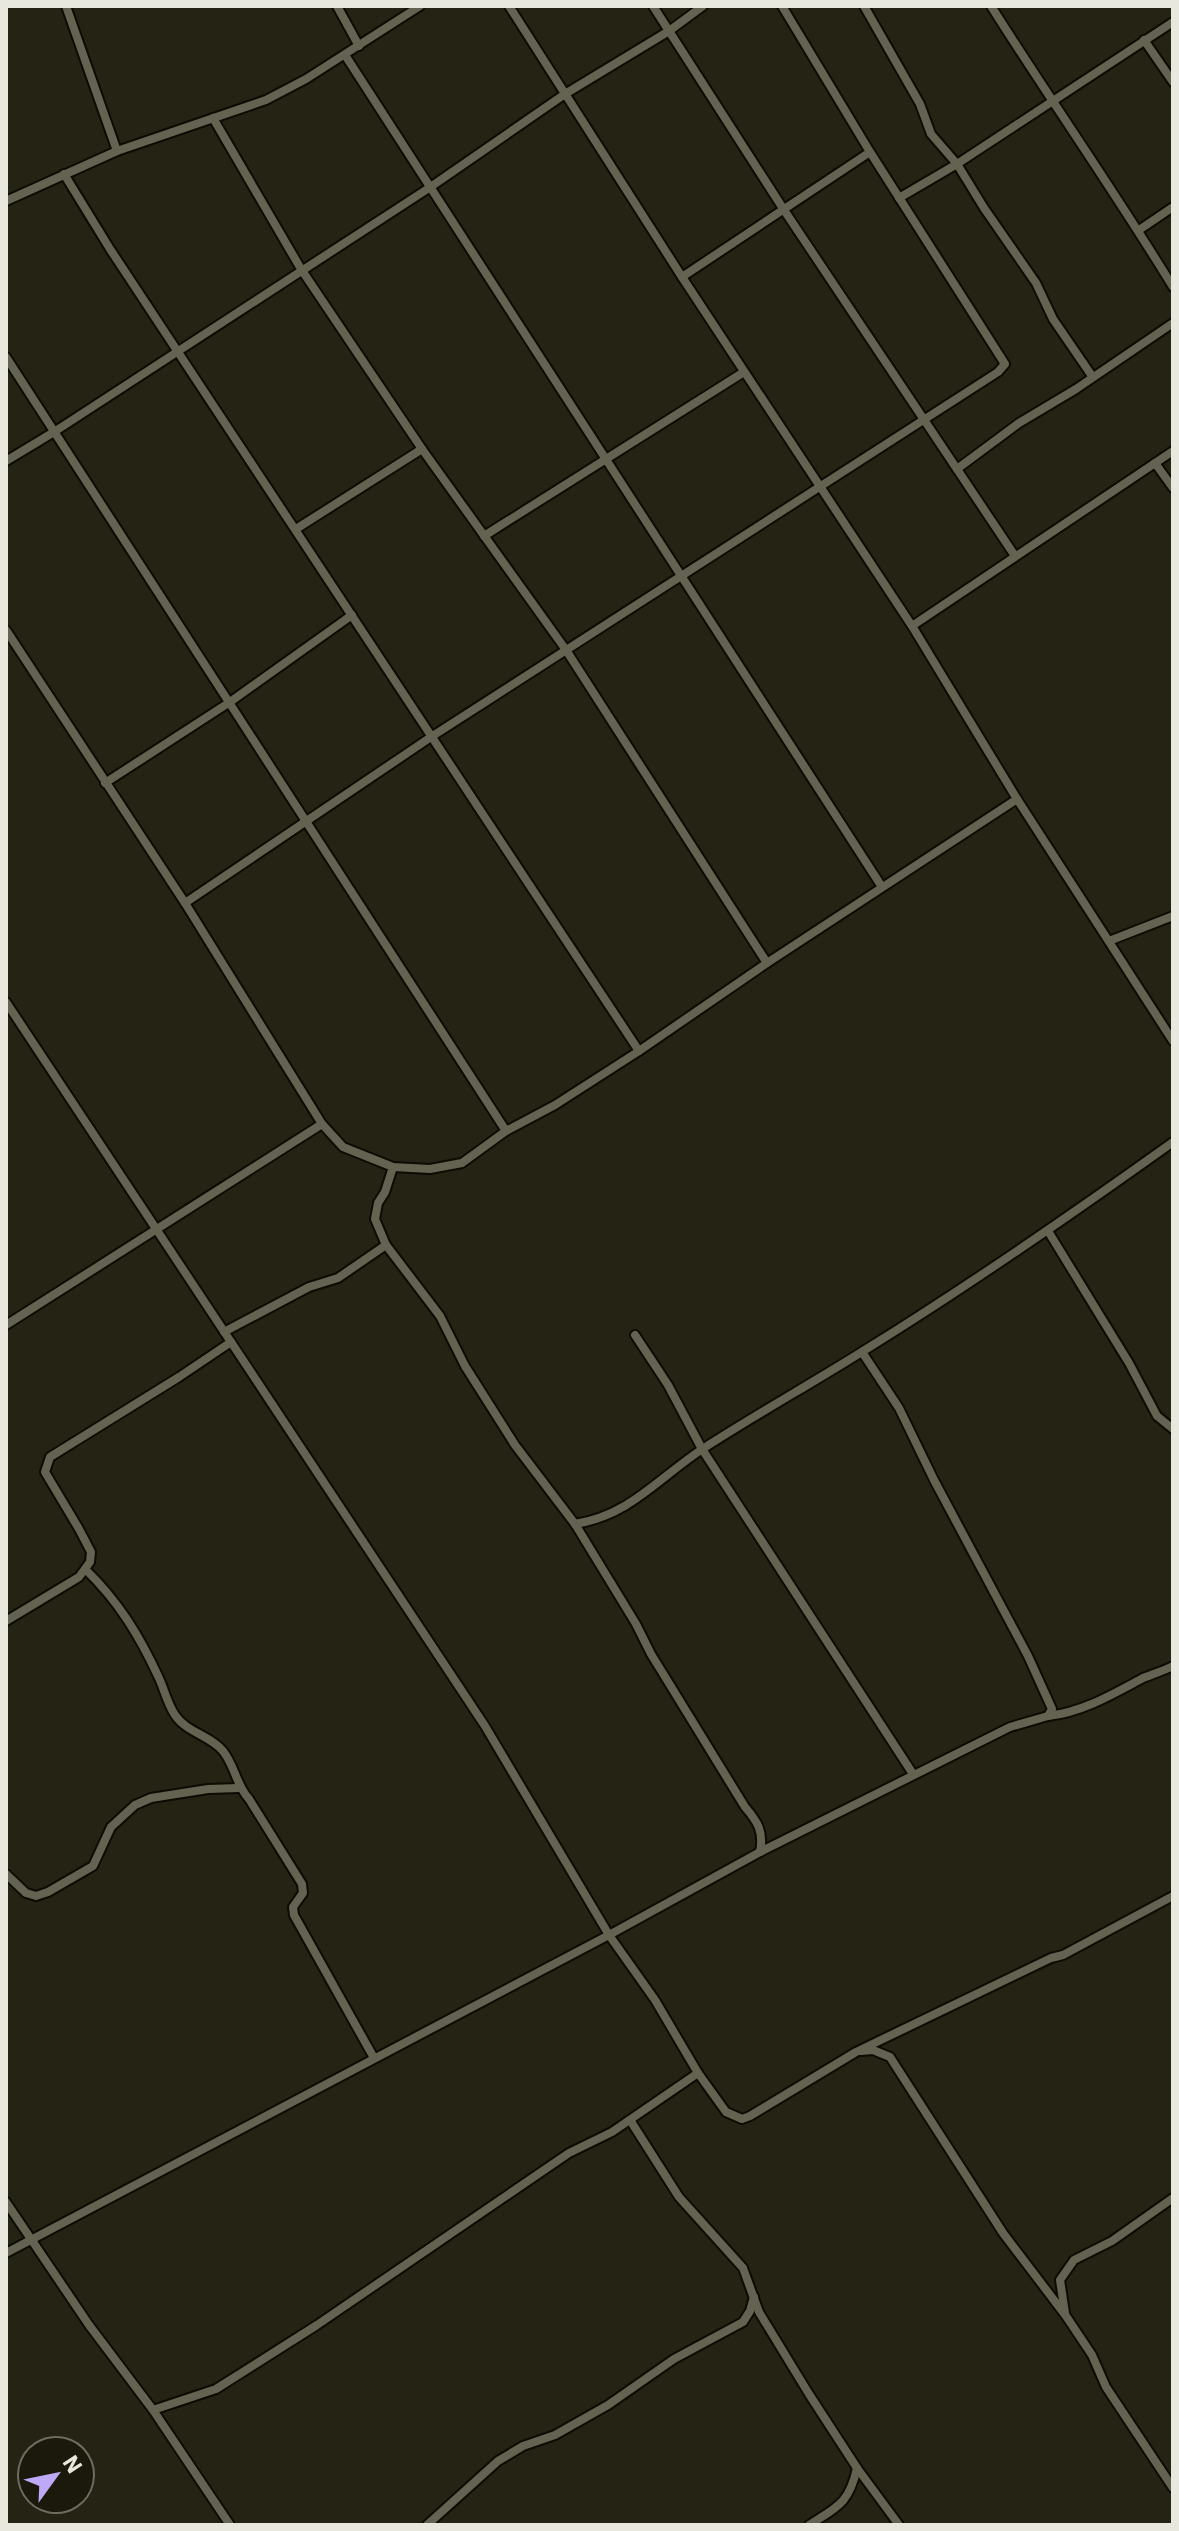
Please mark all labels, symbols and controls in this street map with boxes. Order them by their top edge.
north arrow [16,2435,96,2515]
text: N [57,2449,90,2478]

